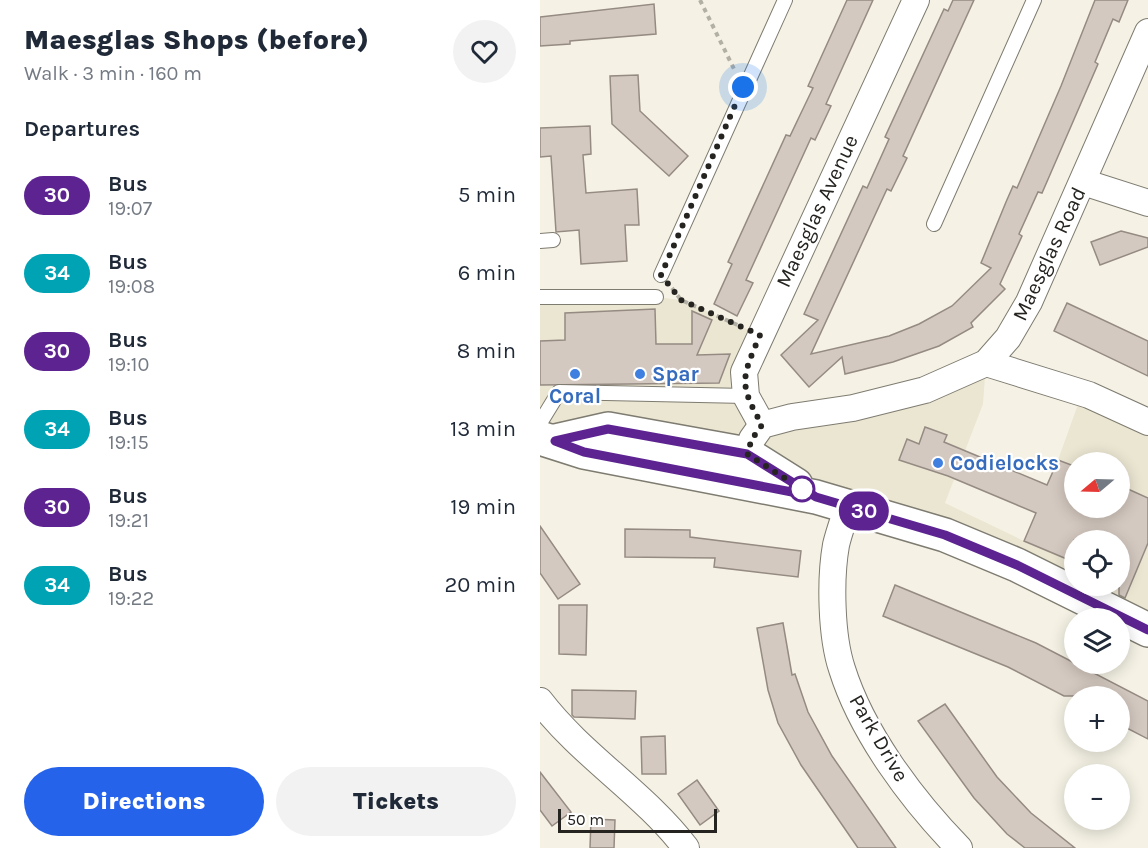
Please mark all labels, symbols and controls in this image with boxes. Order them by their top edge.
button: heart [453,20,516,83]
text: Maesglas Shops (before) [24,23,369,56]
text: Walk · 3 min · 160 m [24,62,202,85]
your location [728,72,758,102]
text: Departures [24,116,140,142]
street label: Maesglas Avenue [771,131,863,291]
text: Bus [108,171,148,197]
text: 5 min [458,182,516,208]
text: 30 [44,183,70,207]
street label: Maesglas Road [1008,183,1090,325]
text: 19:07 [108,197,152,220]
text: Bus [108,249,148,275]
text: 6 min [458,260,516,286]
text: 34 [44,261,70,285]
text: 19:08 [108,275,155,298]
text: Bus [108,327,148,353]
text: 8 min [457,338,516,364]
text: 30 [44,339,70,363]
text: 19:10 [108,353,149,376]
place label: Spar [652,362,699,386]
marker: Coral [568,367,582,381]
marker: Spar [633,367,647,381]
place label: Coral [549,384,601,408]
text: Bus [108,405,148,431]
text: 13 min [450,416,516,442]
text: 34 [44,417,70,441]
text: 19:15 [108,431,149,454]
place label: Codielocks [950,451,1059,475]
north arrow [1064,452,1130,518]
map controls [1064,452,1130,830]
marker: Codielocks [931,456,945,470]
unlabelled marker [789,476,815,502]
text: Bus [108,483,148,509]
line badge: 30 [837,492,891,530]
text: 19 min [450,494,516,520]
text: 30 [44,495,70,519]
text: 30 [851,499,877,523]
text: 19:21 [108,509,149,532]
button: locate [1064,530,1130,596]
text: Bus [108,561,148,587]
text: 20 min [445,572,516,598]
text: 34 [44,573,70,597]
text: 19:22 [108,587,154,610]
button: layers [1064,608,1130,674]
button: + [1064,686,1130,752]
street label: Park Drive [844,690,914,786]
button: − [1064,764,1130,830]
button: Directions [24,767,264,836]
button: Tickets [276,767,516,836]
scale bar [558,806,717,834]
text: 50 m [567,810,604,829]

